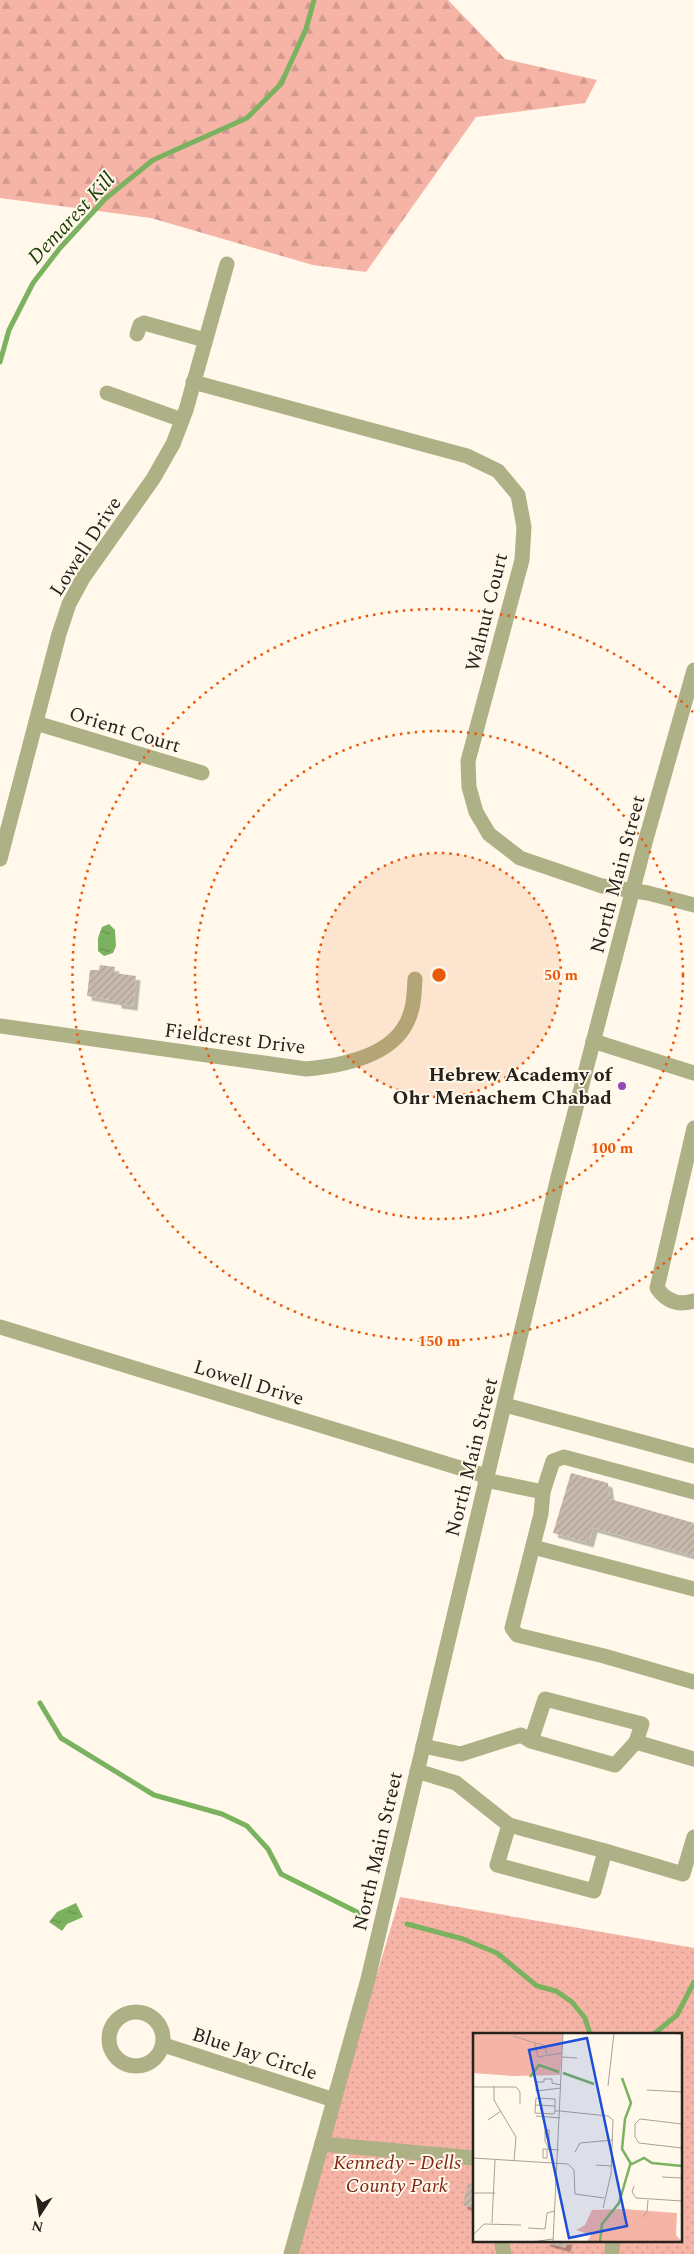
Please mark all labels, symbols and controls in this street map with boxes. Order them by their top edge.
water label: Demarest Kill [20,165,124,272]
street label: Lowell Drive [42,491,129,602]
street label: Walnut Court [458,550,516,675]
street label: Orient Court [65,699,184,761]
street label: North Main Street [582,792,654,957]
text: 50 m [544,964,579,987]
centre of rings [430,966,448,984]
street label: Fieldcrest Drive [163,1015,307,1063]
place label: Hebrew Academy of Ohr Menachem Chabad [393,1060,614,1113]
marker: Hebrew Academy of Ohr Menachem Chabad [616,1080,628,1092]
text: 100 m [591,1137,634,1160]
text: 150 m [418,1330,461,1353]
street label: Lowell Drive [190,1352,308,1414]
street label: North Main Street [438,1375,506,1540]
street label: North Main Street [345,1769,411,1934]
street label: Blue Jay Circle [188,2020,321,2088]
inset map [473,2033,682,2242]
park label: Kennedy - Dells County Park [333,2148,461,2201]
north arrow [15,2189,65,2239]
text: N [30,2215,45,2238]

